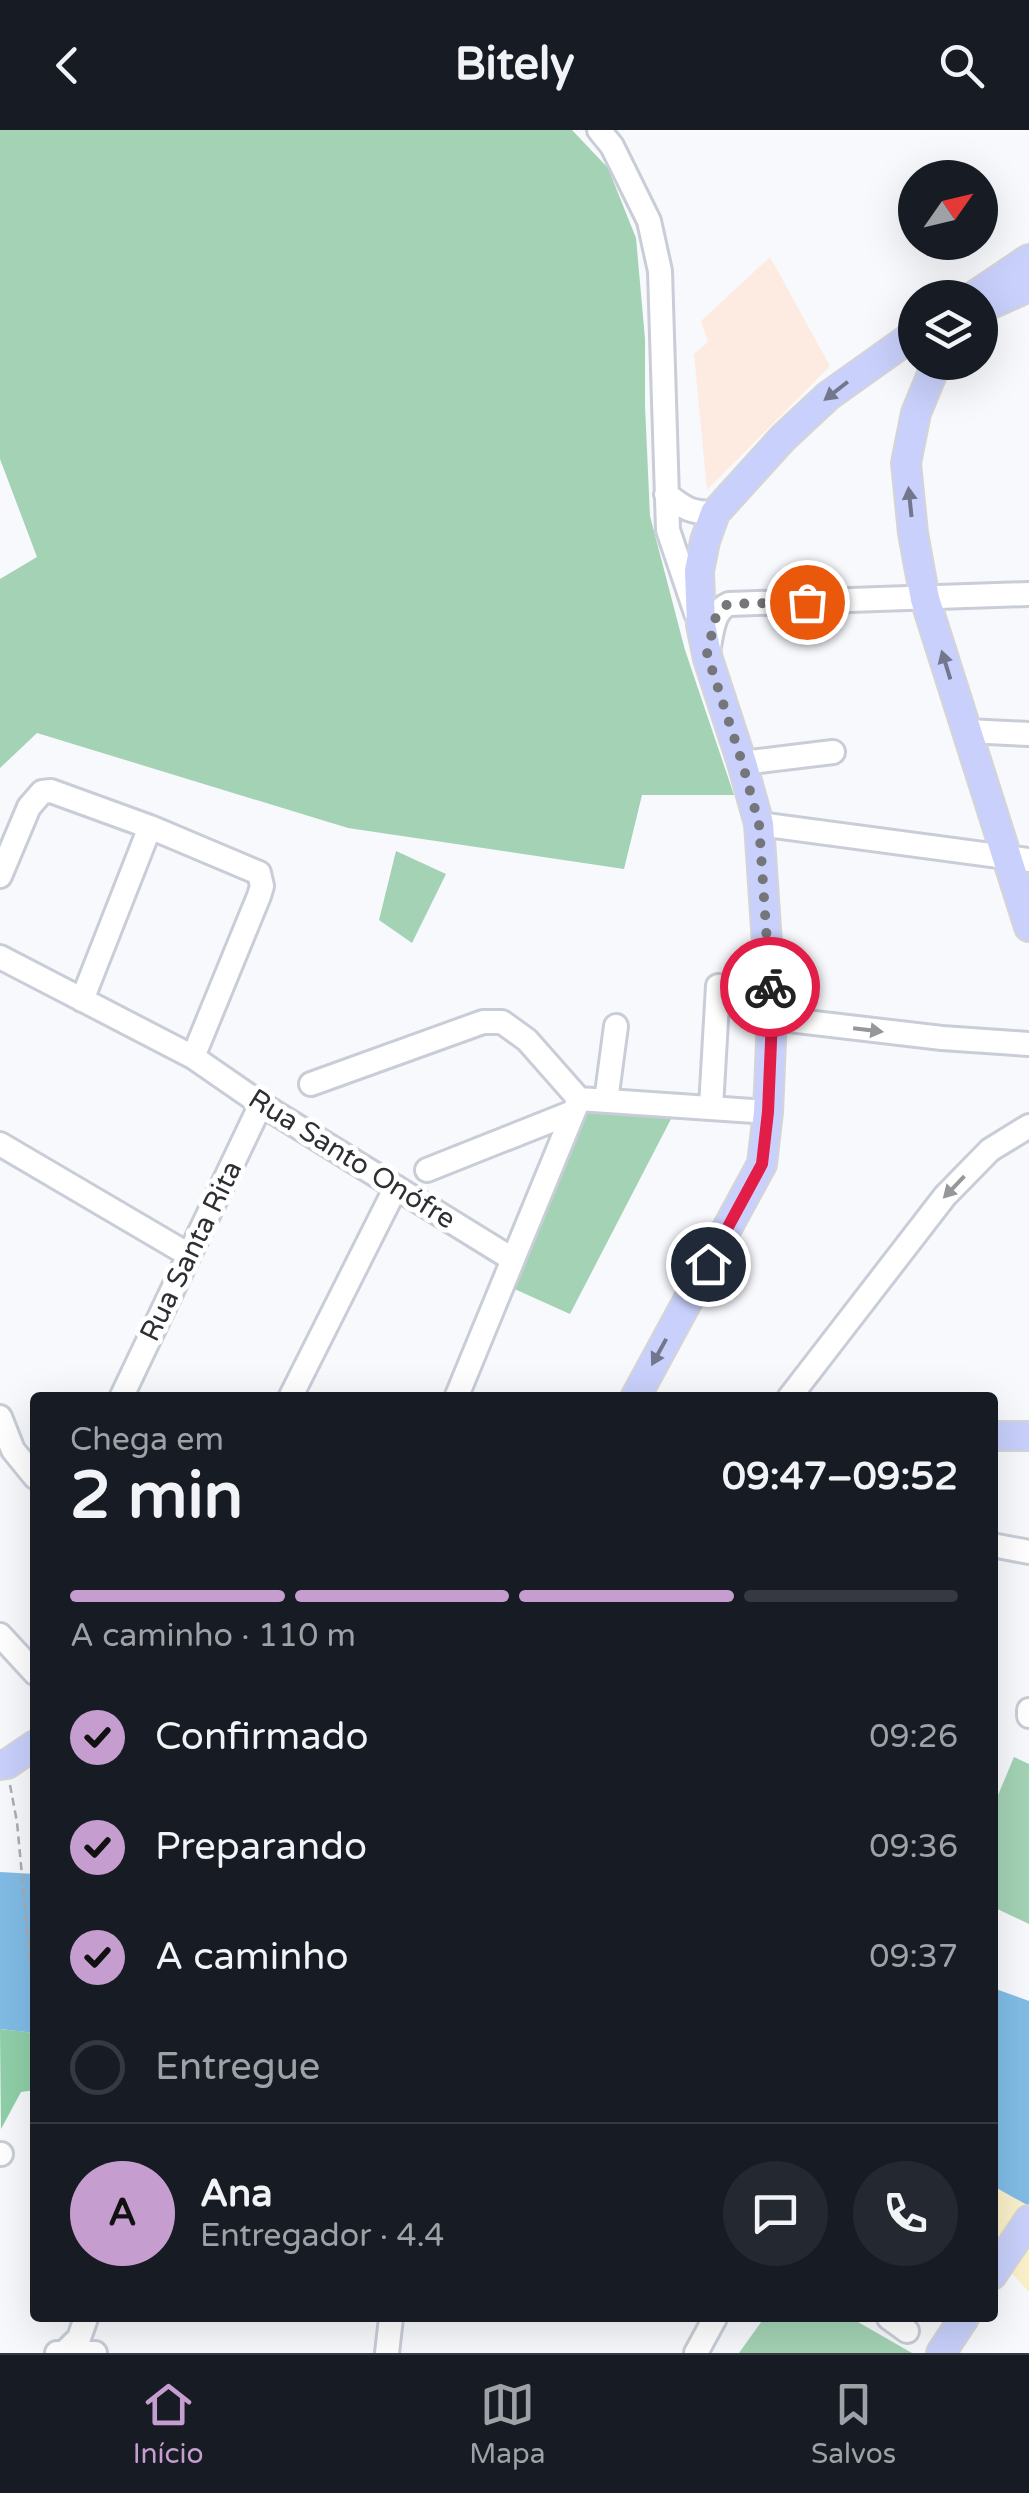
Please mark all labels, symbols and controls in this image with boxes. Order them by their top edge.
icon: back [40,38,95,93]
text: Bitely [455,38,574,92]
icon: search [934,38,989,93]
north arrow [898,160,998,260]
map controls [898,160,998,380]
button: layers [898,280,998,380]
one-way arrow [823,380,849,401]
one-way arrow [902,486,918,518]
pin [765,560,850,645]
icon: bag [780,575,835,630]
one-way arrow [938,649,953,680]
courier [720,937,820,1037]
icon: bike [743,960,798,1015]
one-way arrow [853,1022,885,1038]
street label: Rua Santo Onófre [242,1082,462,1236]
street label: Rua Santa Rita [133,1155,249,1347]
one-way arrow [943,1175,966,1199]
pin [666,1222,751,1307]
icon: home [681,1237,736,1292]
one-way arrow [651,1338,668,1367]
text: Chega em [70,1421,224,1459]
text: 09:47–09:52 [722,1454,958,1500]
text: 2 min [70,1457,243,1536]
text: A caminho · 110 m [70,1617,356,1655]
icon: check [70,1710,125,1765]
text: Confirmado [155,1714,369,1760]
text: 09:26 [869,1718,958,1756]
icon: check [70,1820,125,1875]
text: Preparando [155,1824,367,1870]
text: 09:36 [869,1828,958,1866]
icon: check [70,1930,125,1985]
text: A caminho [155,1934,349,1980]
text: 09:37 [869,1938,958,1976]
text: Entregue [155,2044,320,2090]
button: chat [723,2161,828,2266]
button: phone [853,2161,958,2266]
text: Ana [200,2171,273,2217]
text: A [108,2190,137,2236]
text: Entregador · 4.4 [200,2217,444,2255]
tab: Início [133,2377,204,2471]
tab: Mapa [469,2377,545,2471]
tab: Salvos [811,2377,896,2471]

